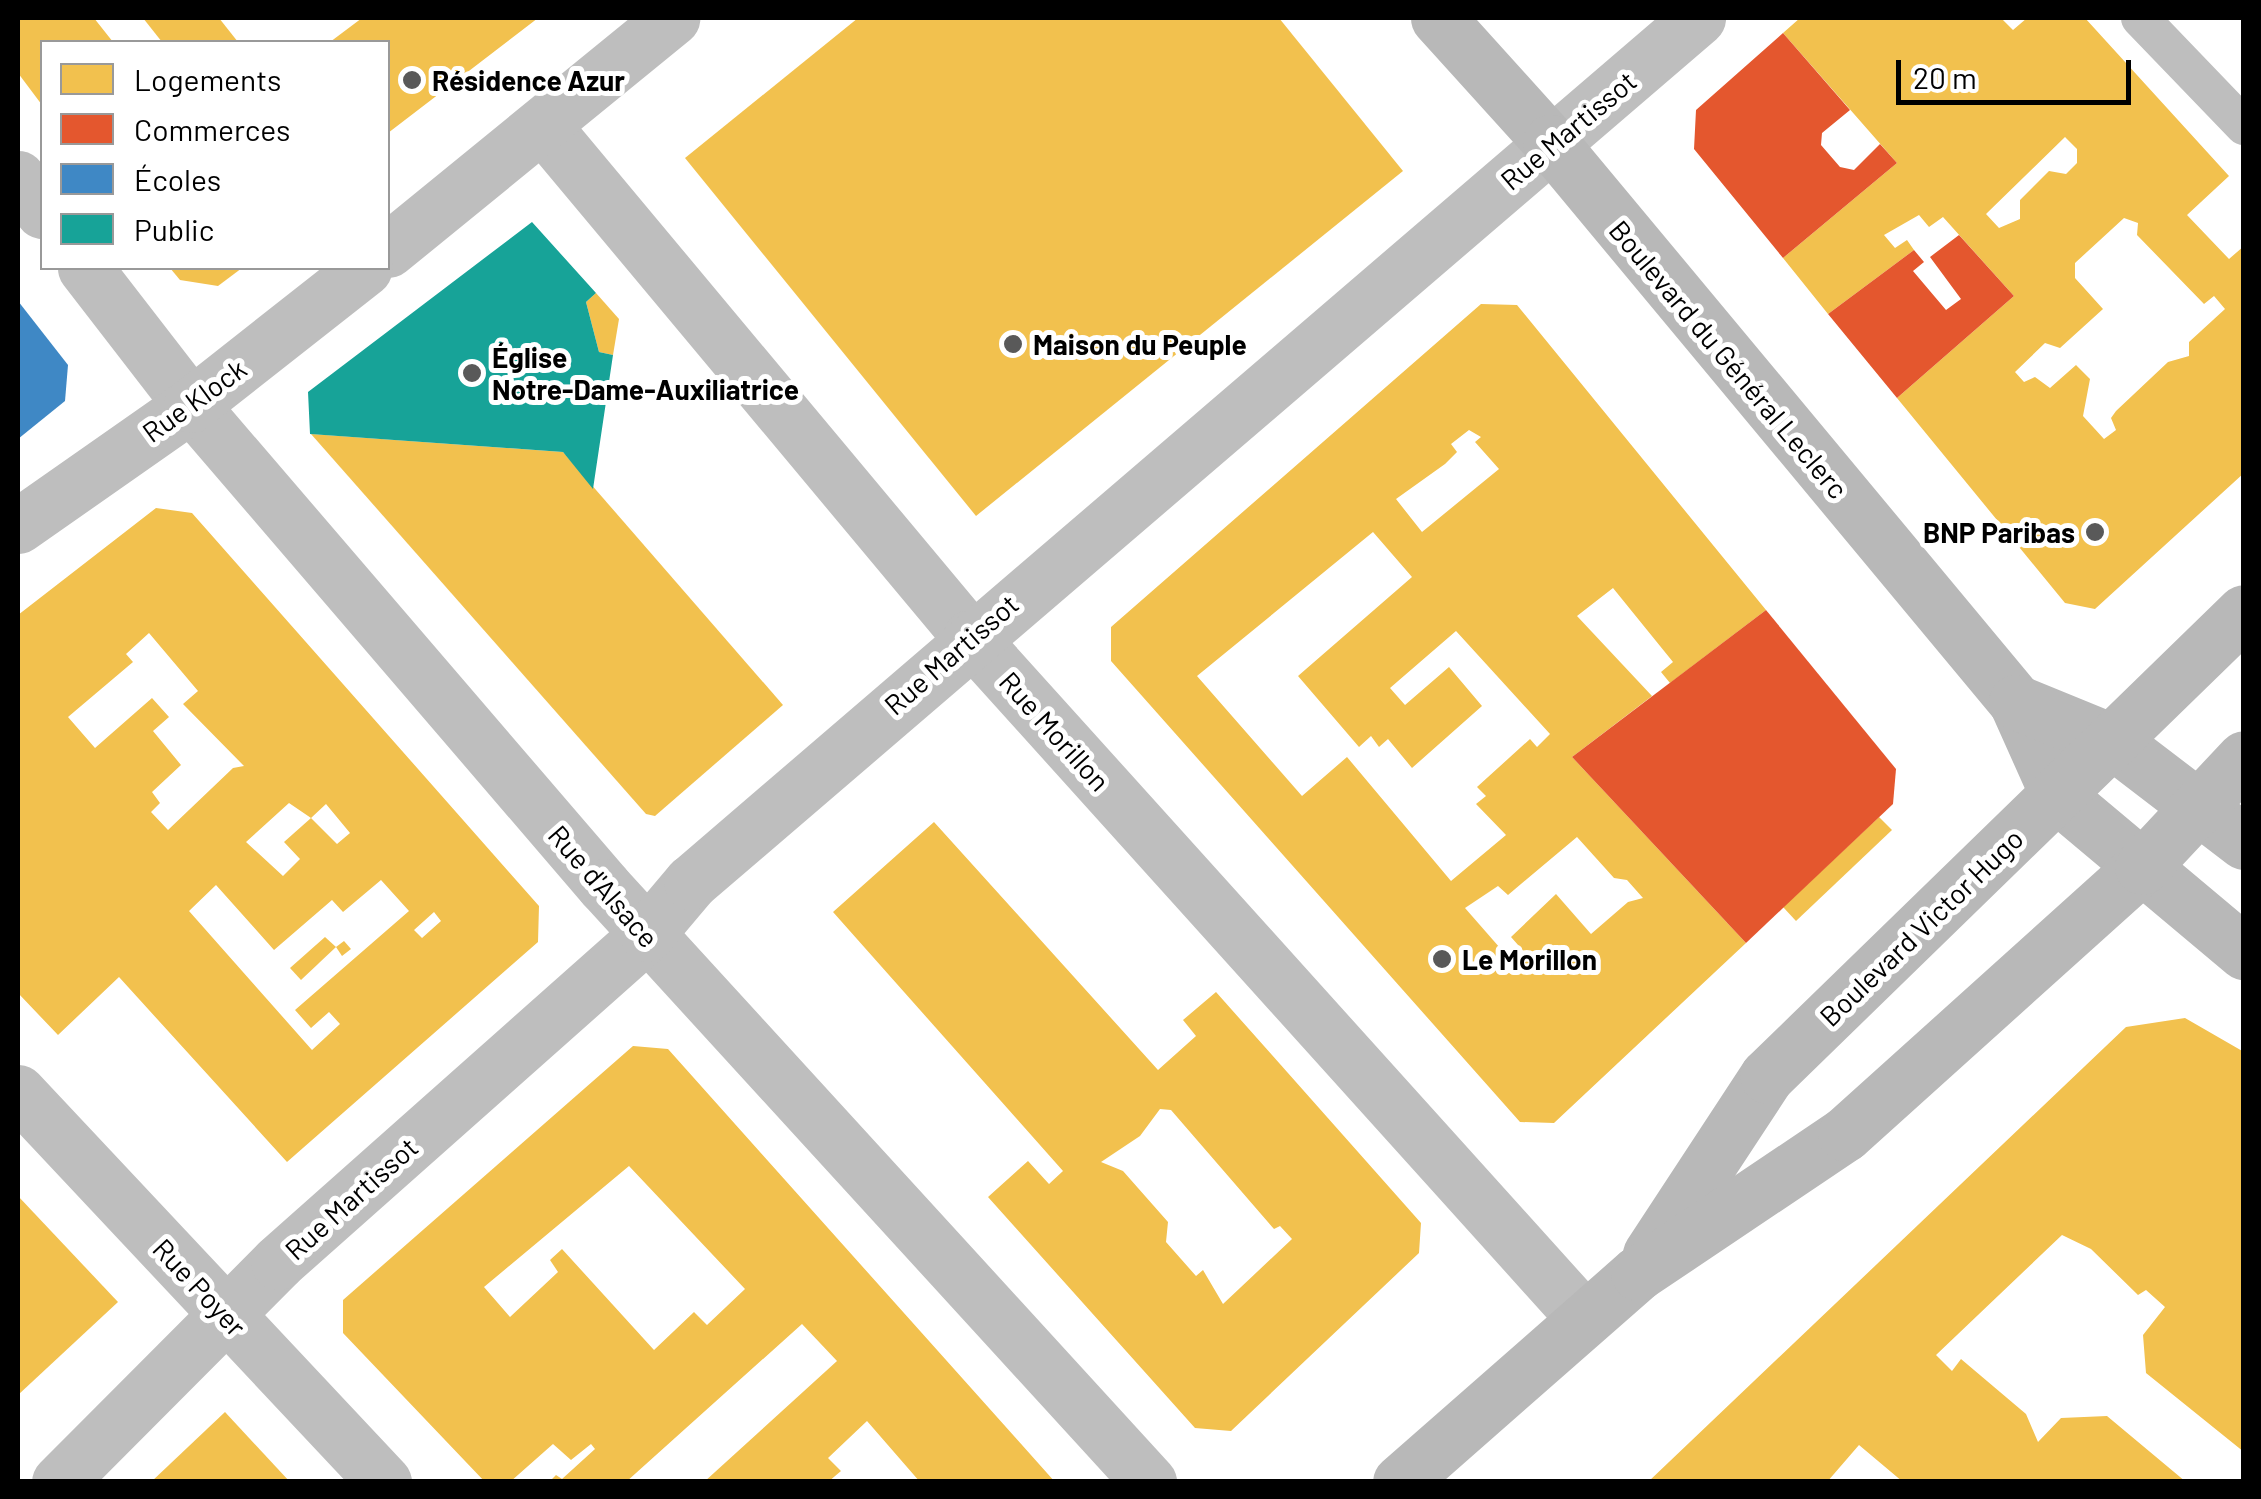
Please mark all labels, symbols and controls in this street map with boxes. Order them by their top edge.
legend [40,40,390,270]
scale bar [1901,40,2136,102]
text: 20 m [1913,59,1977,95]
text: Logements [134,61,282,97]
place label: Résidence Azur [432,63,625,97]
street label: Rue Martissot [1493,64,1643,196]
marker: Résidence Azur [401,69,423,91]
text: Commerces [134,111,290,147]
text: Écoles [134,161,221,197]
text: Public [134,211,214,247]
street label: Boulevard du Général Leclerc [1603,213,1855,505]
place label: Maison du Peuple [1033,327,1247,361]
marker: Maison du Peuple [1002,333,1024,355]
place label: Église Notre-Dame-Auxiliatrice [492,340,799,406]
street label: Rue Klock [136,351,252,449]
marker: Église Notre-Dame-Auxiliatrice [461,362,483,384]
place label: BNP Paribas [1923,515,2075,549]
marker: BNP Paribas [2084,521,2106,543]
street label: Rue Martissot [877,587,1025,721]
street label: Rue Morillon [993,665,1117,797]
street label: Rue d'Alsace [542,818,666,954]
street label: Boulevard Victor Hugo [1812,821,2030,1033]
place label: Le Morillon [1462,942,1597,976]
marker: Le Morillon [1431,948,1453,970]
street label: Rue Martissot [278,1130,424,1266]
street label: Rue Poyer [146,1231,254,1343]

